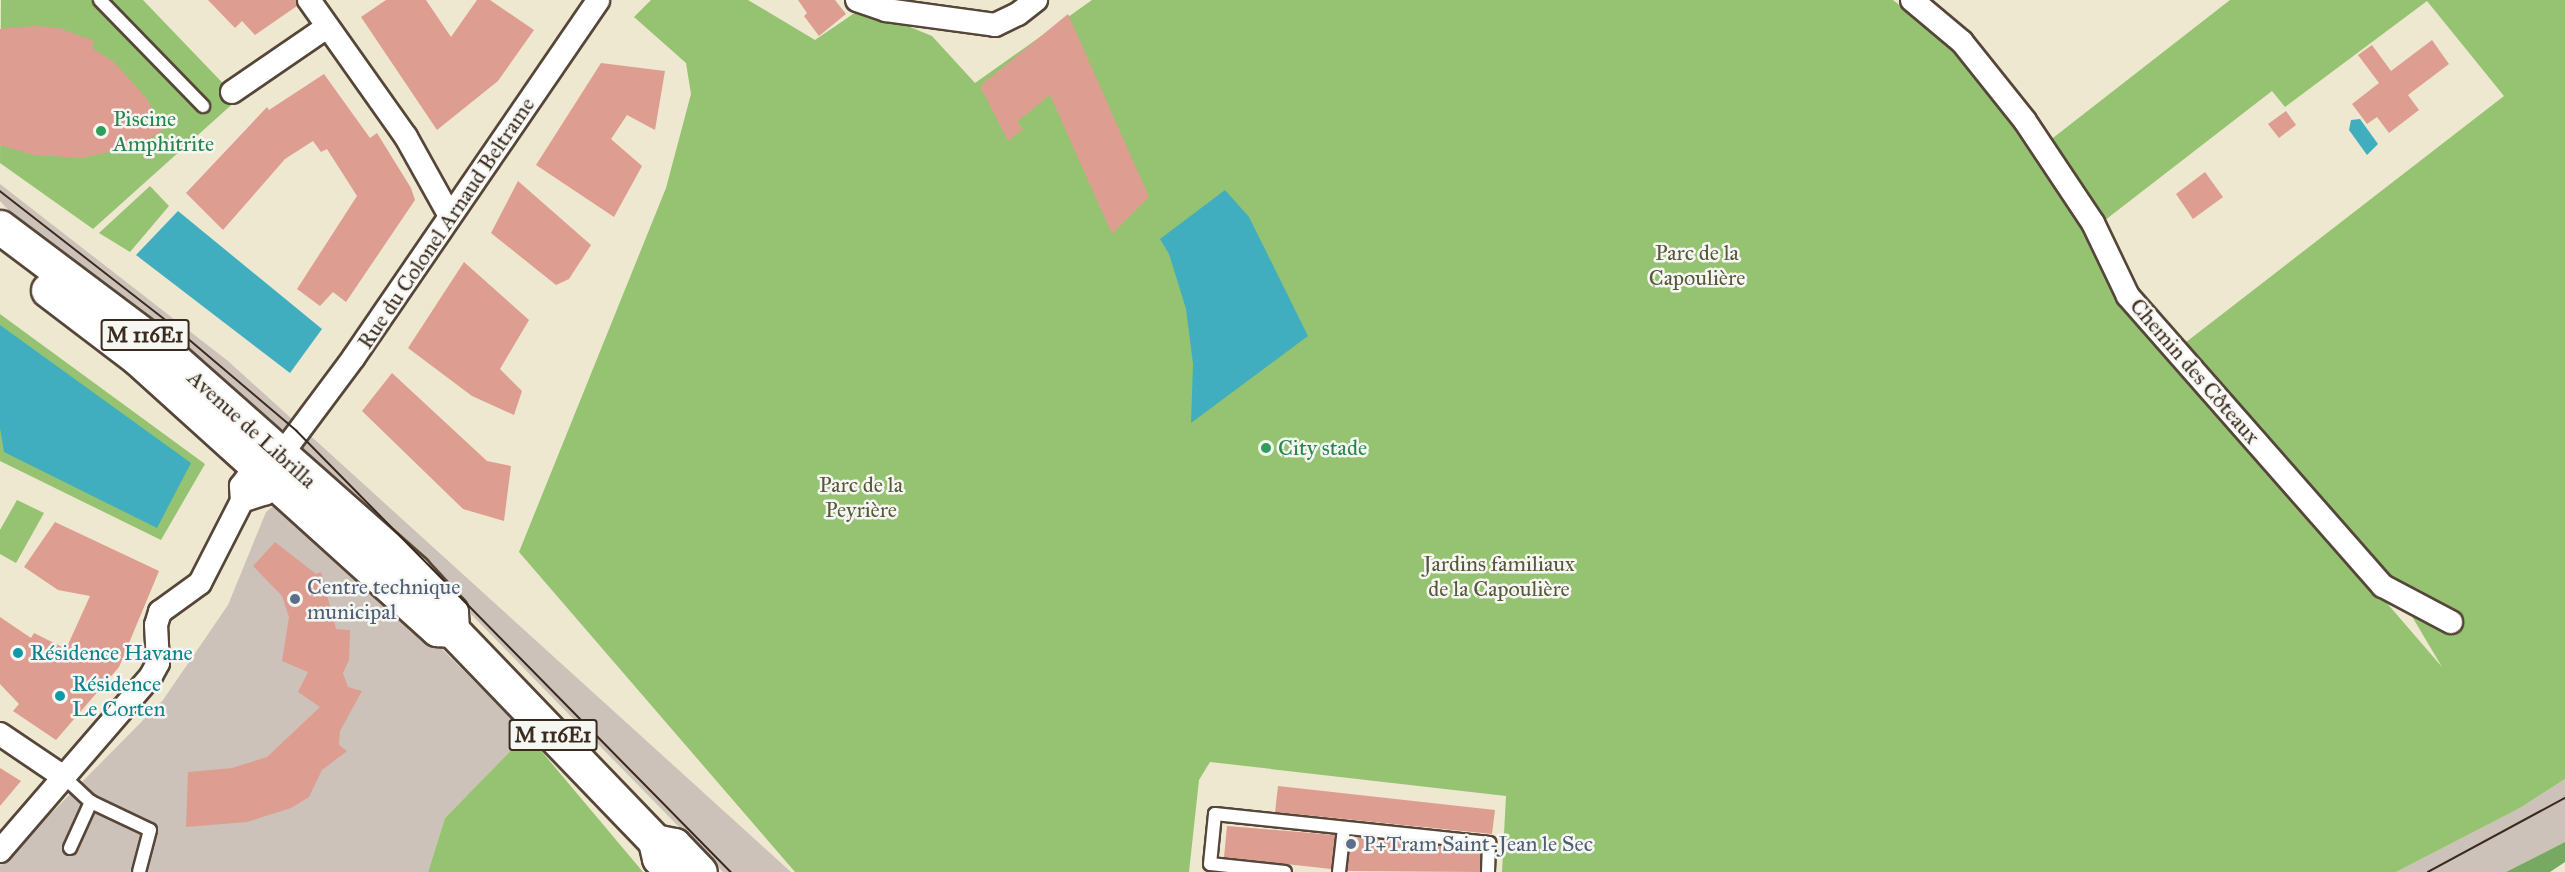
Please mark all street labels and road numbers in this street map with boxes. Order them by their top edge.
street label: Rue du Colonel Arnaud Beltrame [352,92,540,354]
street label: Chemin des Côteaux [2125,293,2265,449]
road number: M 116E1 [100,317,190,353]
street label: Avenue de Librilla [182,364,322,494]
road number: M 116E1 [508,717,598,753]

